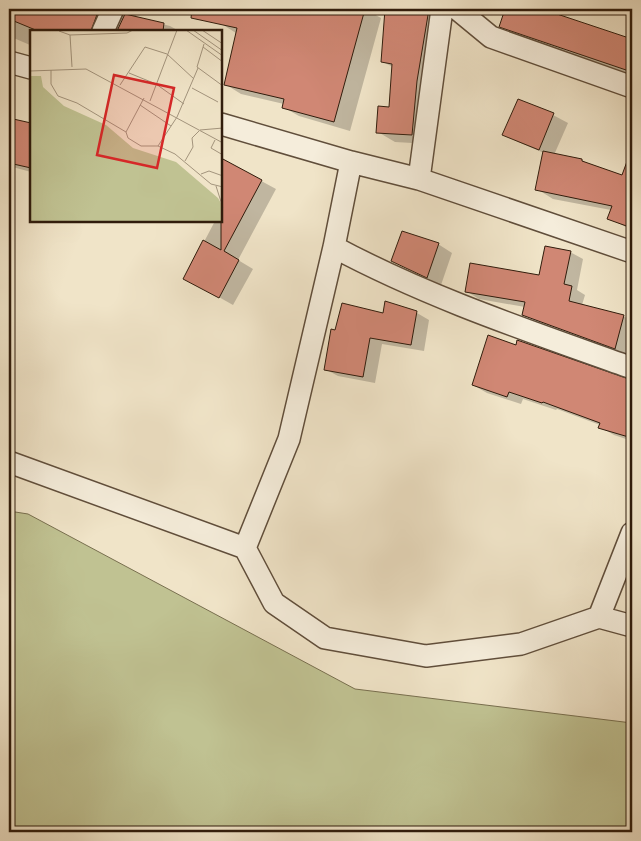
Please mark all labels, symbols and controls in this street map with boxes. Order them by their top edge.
inset map [30,30,222,222]

